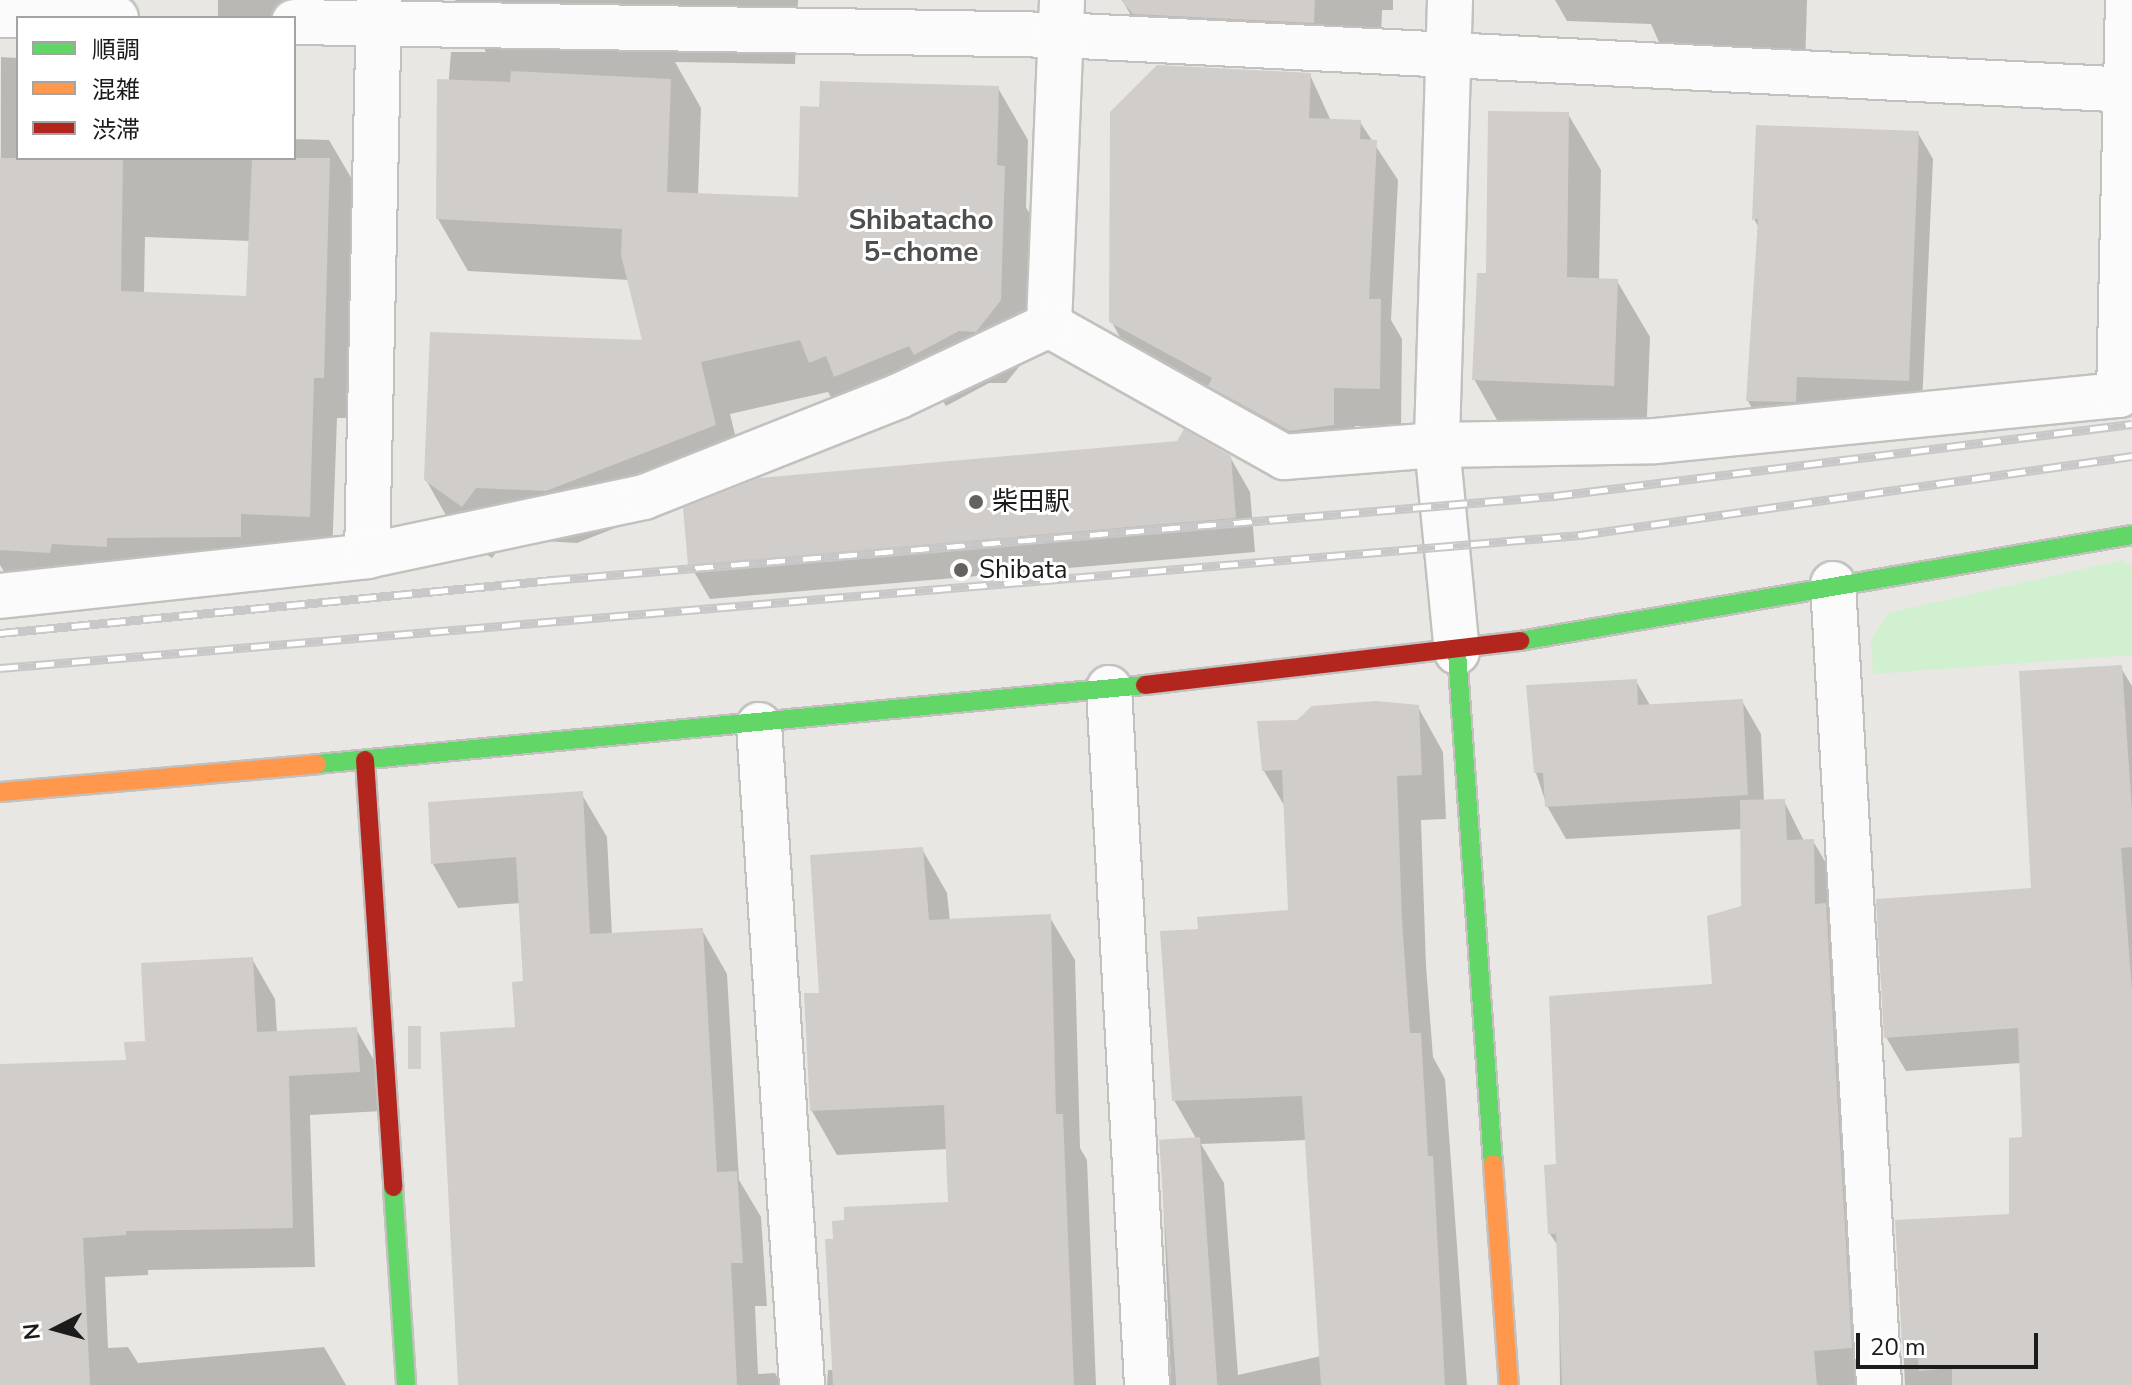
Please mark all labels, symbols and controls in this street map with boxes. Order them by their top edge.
legend [16,16,296,160]
text: 順調 [92,34,140,66]
text: 混雑 [92,74,140,106]
text: 渋滞 [92,114,140,146]
district label: Shibatacho 5-chome [848,203,994,269]
place label: 柴田駅 [992,486,1070,518]
marker: 柴田駅 [967,493,985,511]
place label: Shibata [979,554,1068,586]
marker: Shibata [950,559,972,581]
north arrow [16,1289,96,1369]
scale bar [1860,1317,2042,1367]
text: N [16,1322,48,1341]
text: 20 m [1870,1331,1926,1363]

